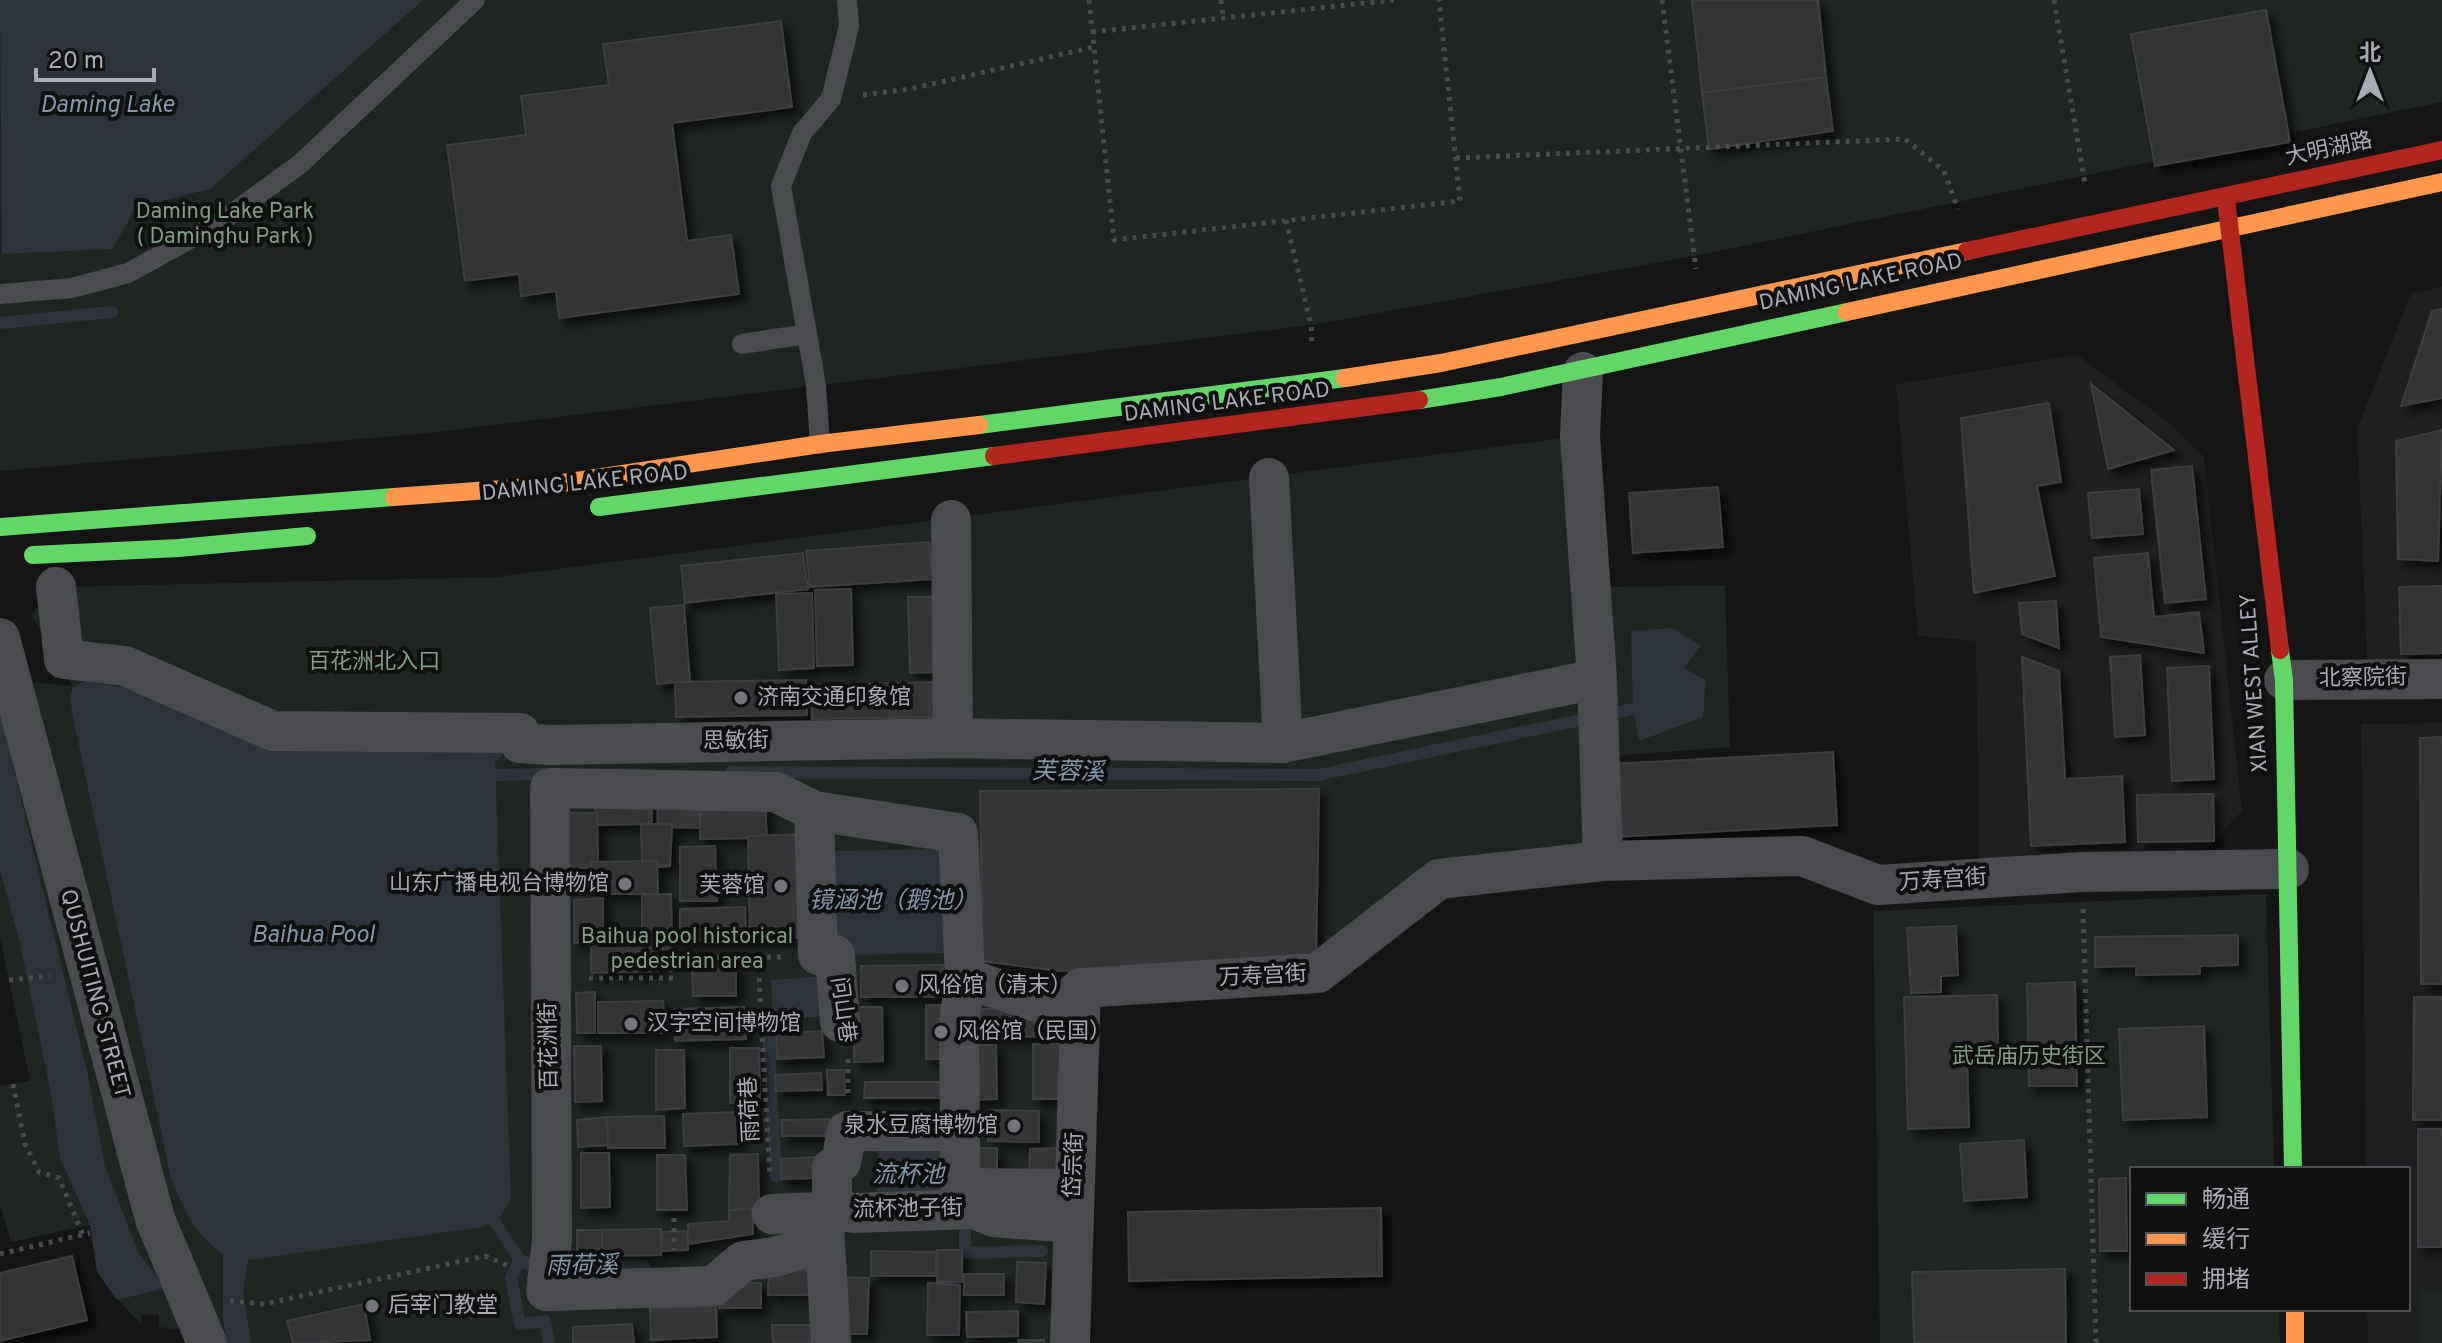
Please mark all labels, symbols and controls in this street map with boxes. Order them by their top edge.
scale bar [36,32,154,82]
north arrow [2330,32,2410,112]
text: 北 [2359,41,2381,68]
text: 20 m [48,47,104,77]
water label: Daming Lake [40,91,175,121]
street label: 大明湖路 [2283,128,2375,172]
park label: Daming Lake Park ( Daminghu Park ) [136,199,314,251]
street label: DAMING LAKE ROAD [1757,248,1965,318]
street label: DAMING LAKE ROAD [1122,377,1332,429]
street label: DAMING LAKE ROAD [480,460,690,508]
street label: XIAN WEST ALLEY [2235,592,2275,774]
park label: 百花洲北入口 [308,649,440,676]
street label: 北察院街 [2319,665,2407,693]
place label: 济南交通印象馆 [757,685,911,712]
marker: 济南交通印象馆 [732,689,750,707]
street label: 思敏街 [703,728,769,756]
water label: 芙蓉溪 [1032,757,1107,789]
street label: 万寿宫街 [1898,864,1988,898]
place label: 山东广播电视台博物馆 [389,871,609,898]
place label: 芙蓉馆 [699,873,765,900]
marker: 山东广播电视台博物馆 [616,875,634,893]
marker: 芙蓉馆 [772,877,790,895]
street label: QUSHUITING STREET [53,887,135,1101]
water label: 镜涵池（鹅池） [809,887,977,917]
water label: Baihua Pool [252,921,376,951]
park label: Baihua pool historical pedestrian area [581,924,793,976]
street label: 万寿宫街 [1218,961,1308,993]
place label: 风俗馆（清末） [918,973,1072,1000]
street label: 问山巷 [824,975,860,1045]
marker: 风俗馆（清末） [893,977,911,995]
street label: 百花洲街 [536,1002,564,1090]
place label: 汉字空间博物馆 [647,1011,801,1038]
marker: 汉字空间博物馆 [622,1015,640,1033]
place label: 风俗馆（民国） [957,1019,1111,1046]
marker: 风俗馆（民国） [932,1023,950,1041]
park label: 武岳庙历史街区 [1952,1044,2106,1071]
street label: 雨荷巷 [736,1075,766,1143]
place label: 泉水豆腐博物馆 [844,1113,998,1140]
marker: 泉水豆腐博物馆 [1005,1117,1023,1135]
street label: 岱宗街 [1060,1132,1090,1198]
water label: 流杯池 [872,1161,946,1191]
legend [2130,1167,2410,1311]
text: 畅通 [2202,1186,2250,1216]
street label: 流杯池子街 [853,1196,963,1224]
text: 缓行 [2202,1226,2250,1256]
water label: 雨荷溪 [546,1251,621,1283]
text: 拥堵 [2202,1266,2250,1296]
place label: 后宰门教堂 [388,1293,498,1320]
marker: 后宰门教堂 [363,1297,381,1315]

